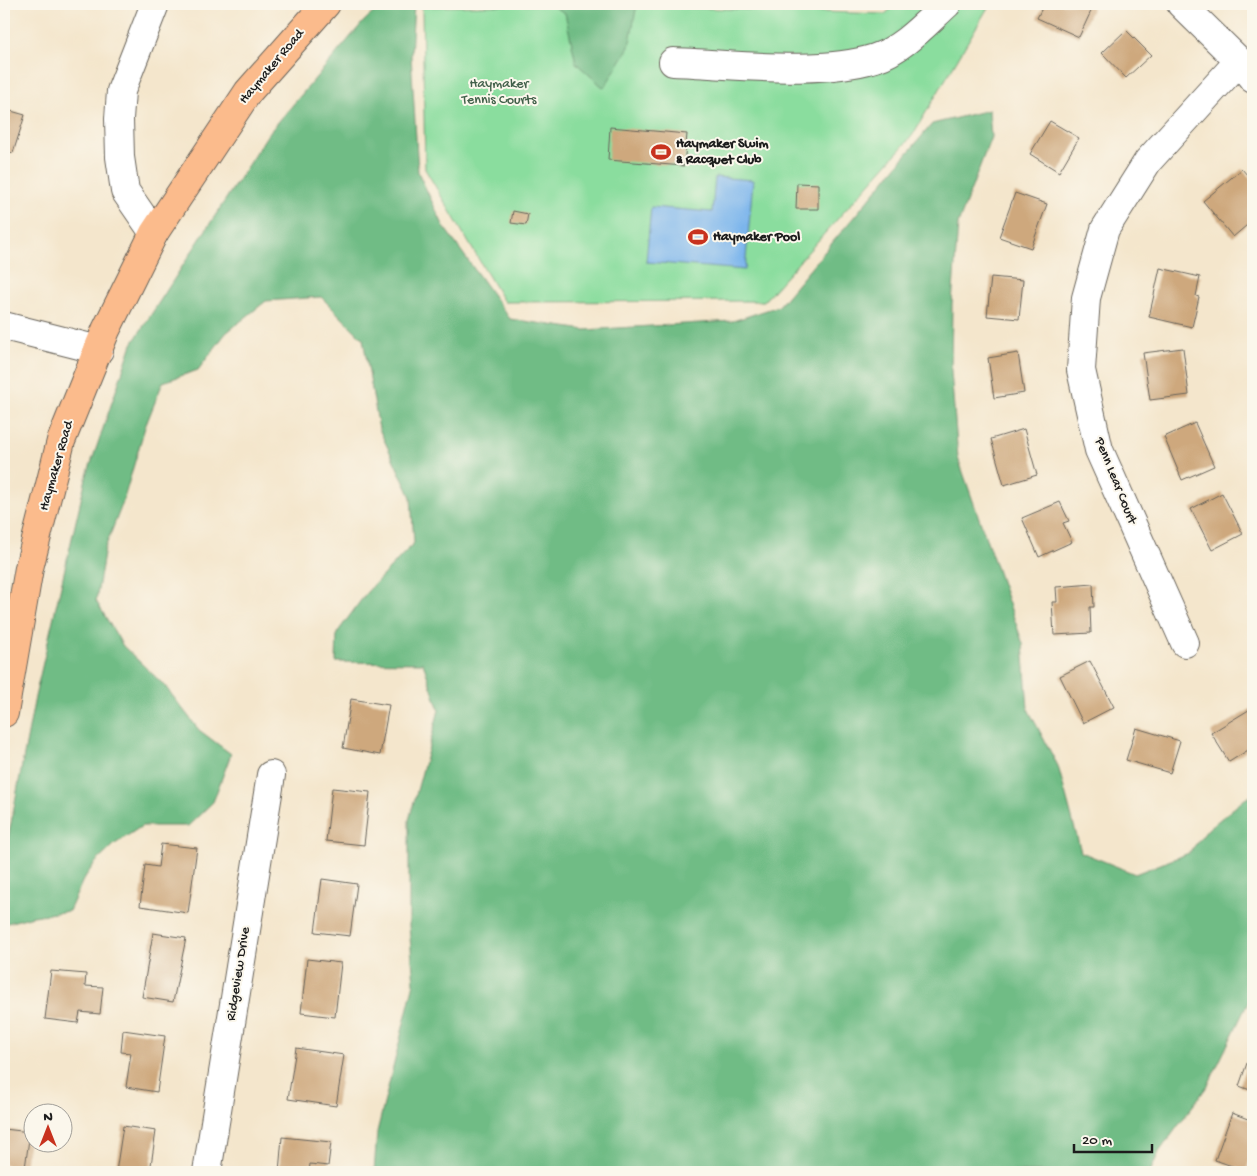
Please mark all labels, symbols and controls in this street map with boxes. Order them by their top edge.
street label: Haymaker Road [236,25,309,108]
park label: Haymaker Tennis Courts [461,76,537,109]
place label: Haymaker Swim & Racquet Club [676,136,768,169]
sports icon: Haymaker Swim & Racquet Club [650,141,672,163]
sports icon: Haymaker Pool [687,226,709,248]
place label: Haymaker Pool [713,229,800,246]
street label: Haymaker Road [36,417,78,513]
street label: Penn Lear Court [1090,434,1141,528]
street label: Ridgeview Drive [223,925,255,1022]
north arrow [22,1104,72,1154]
text: N [43,1109,53,1126]
scale bar [1074,1121,1152,1153]
text: 20 m [1082,1132,1112,1150]

